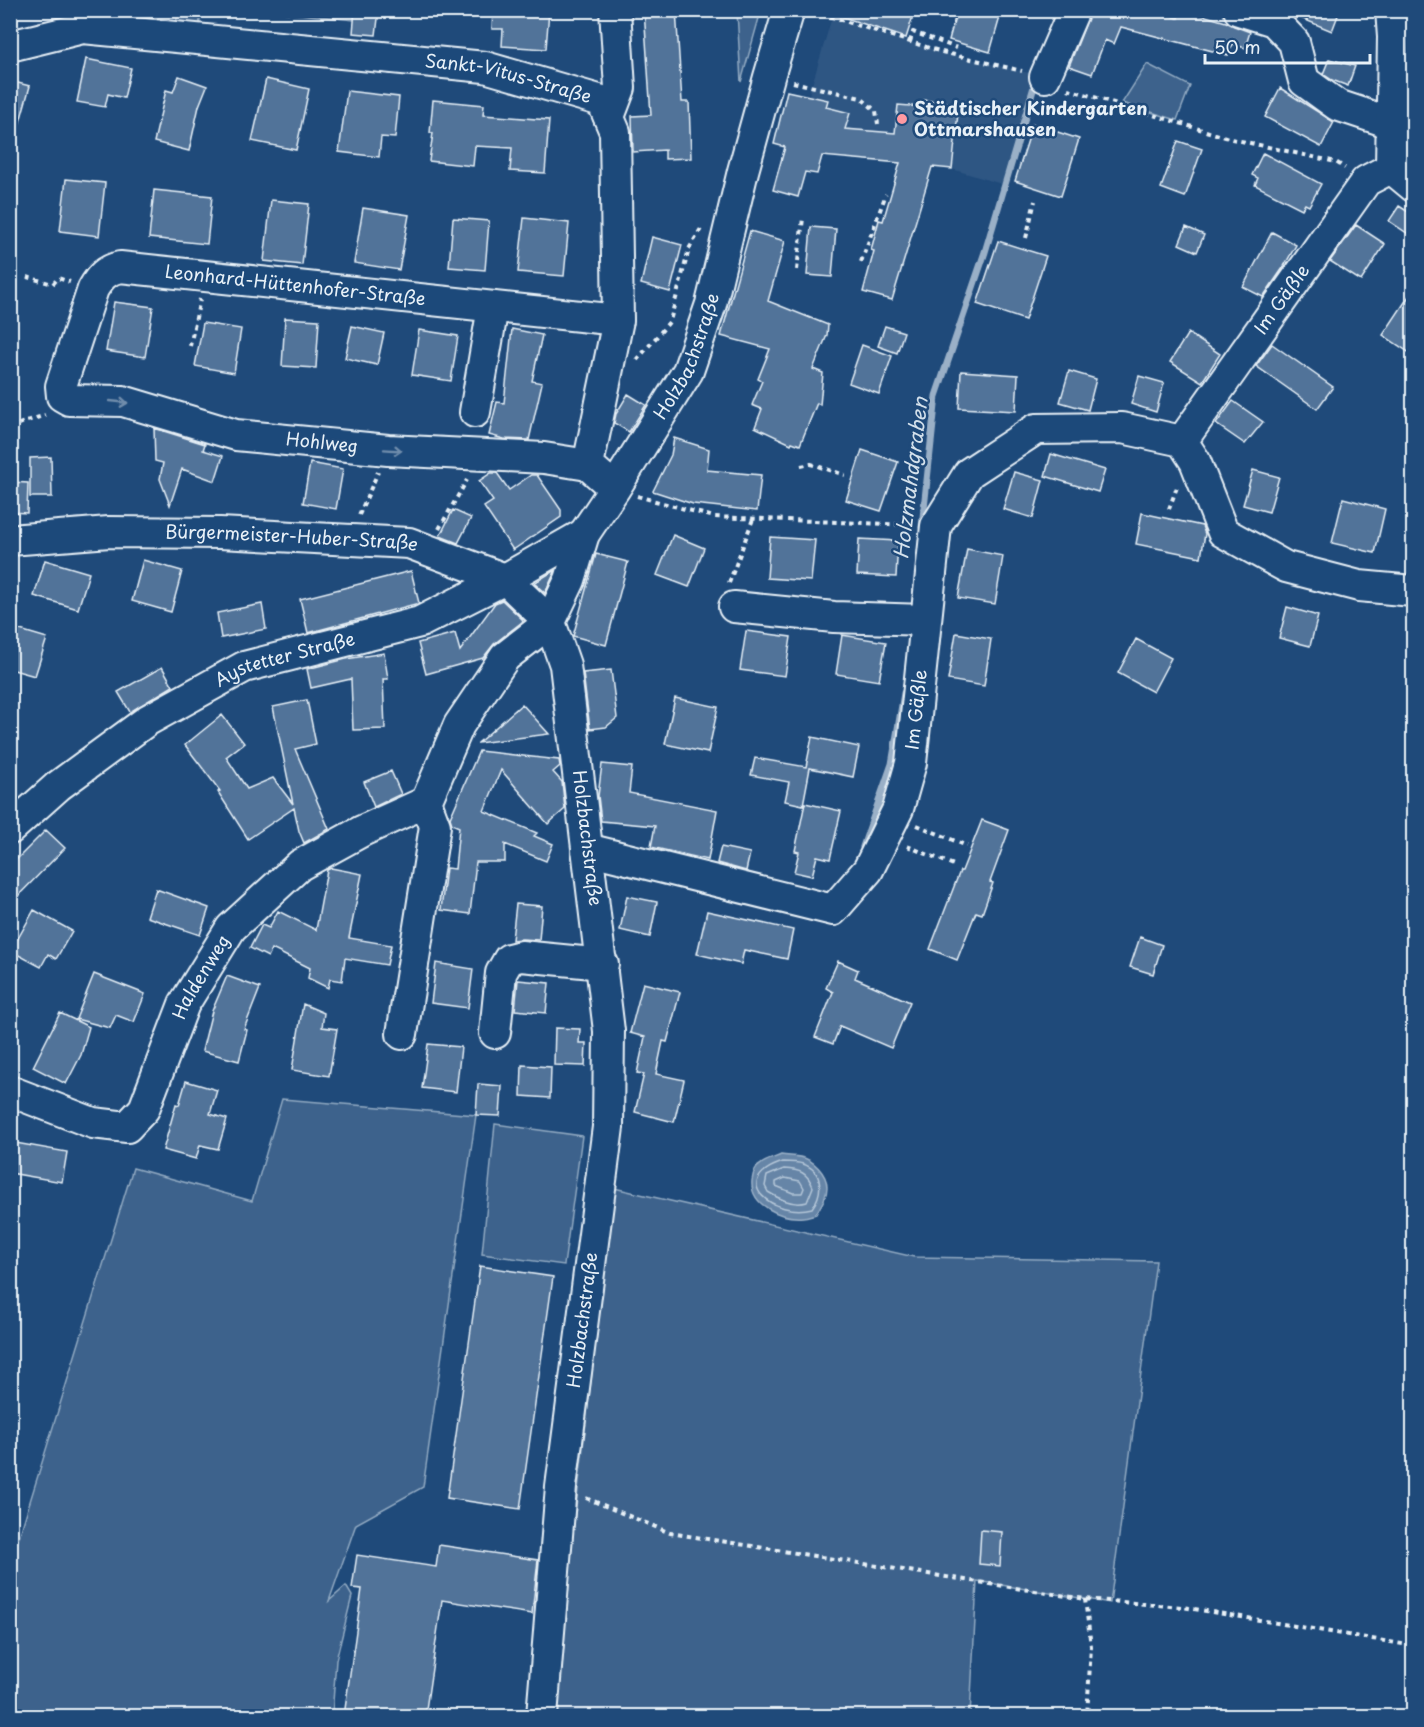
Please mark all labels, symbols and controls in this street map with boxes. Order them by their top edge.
scale bar [1205,27,1370,65]
text: 50 m [1214,33,1261,60]
street label: Sankt-Vitus-Straße [424,46,595,109]
place label: Städtischer Kindergarten Ottmarshausen [914,94,1147,142]
marker: Städtischer Kindergarten Ottmarshausen [895,112,909,126]
street label: Leonhard-Hüttenhofer-Straße [164,257,427,311]
street label: Im Gäßle [1247,258,1315,339]
street label: Holzbachstraße [646,290,725,424]
water label: Holzmahdgraben [885,394,935,561]
one-way arrow [109,397,128,408]
street label: Hohlweg [285,424,360,459]
one-way arrow [382,445,402,456]
street label: Bürgermeister-Huber-Straße [165,518,423,557]
street label: Aystetter Straße [209,624,357,693]
street label: Im Gäßle [897,668,933,751]
street label: Holzbachstraße [567,768,610,907]
street label: Haldenweg [164,929,236,1023]
street label: Holzbachstraße [559,1251,604,1389]

